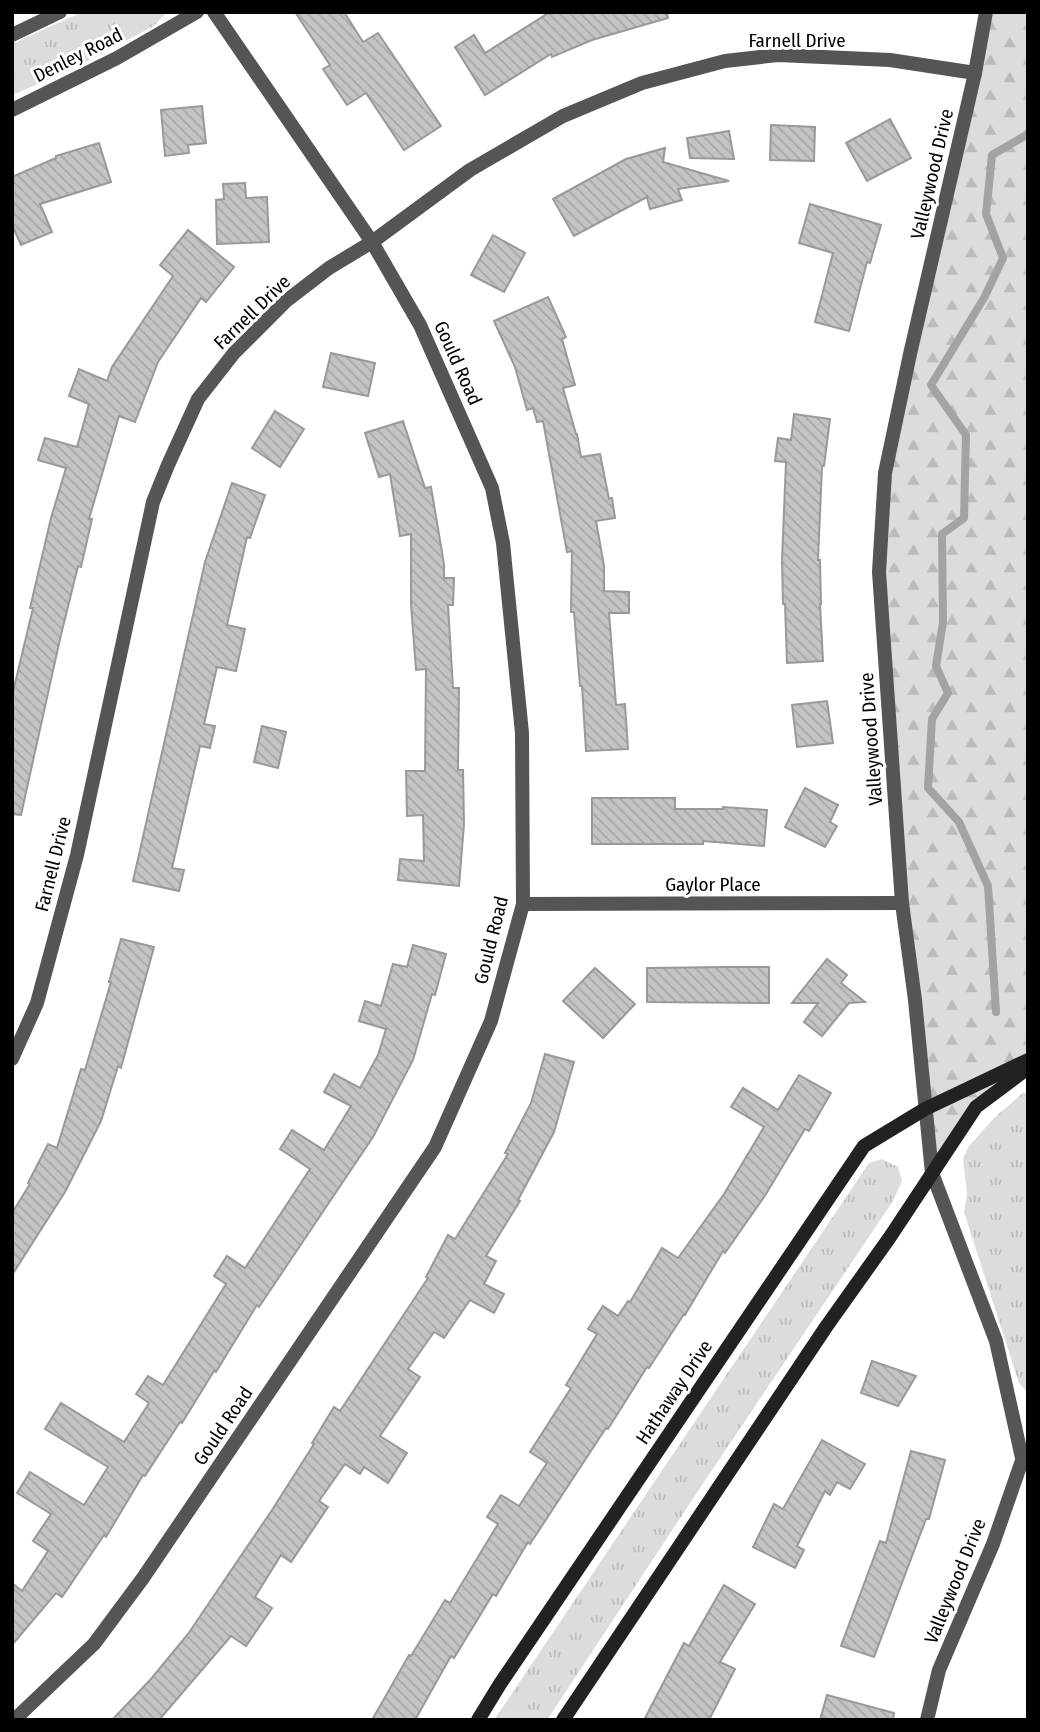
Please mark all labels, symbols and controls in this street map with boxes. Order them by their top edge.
street label: Denley Road [30,23,126,87]
street label: Farnell Drive [748,29,846,52]
street label: Valleywood Drive [906,107,958,241]
street label: Farnell Drive [209,270,295,354]
street label: Gould Road [429,317,487,409]
street label: Valleywood Drive [855,672,887,806]
street label: Farnell Drive [30,814,76,914]
street label: Gaylor Place [665,873,761,896]
street label: Gould Road [469,894,513,986]
street label: Hathaway Drive [631,1336,717,1448]
street label: Gould Road [188,1382,258,1470]
street label: Valleywood Drive [919,1515,991,1647]

